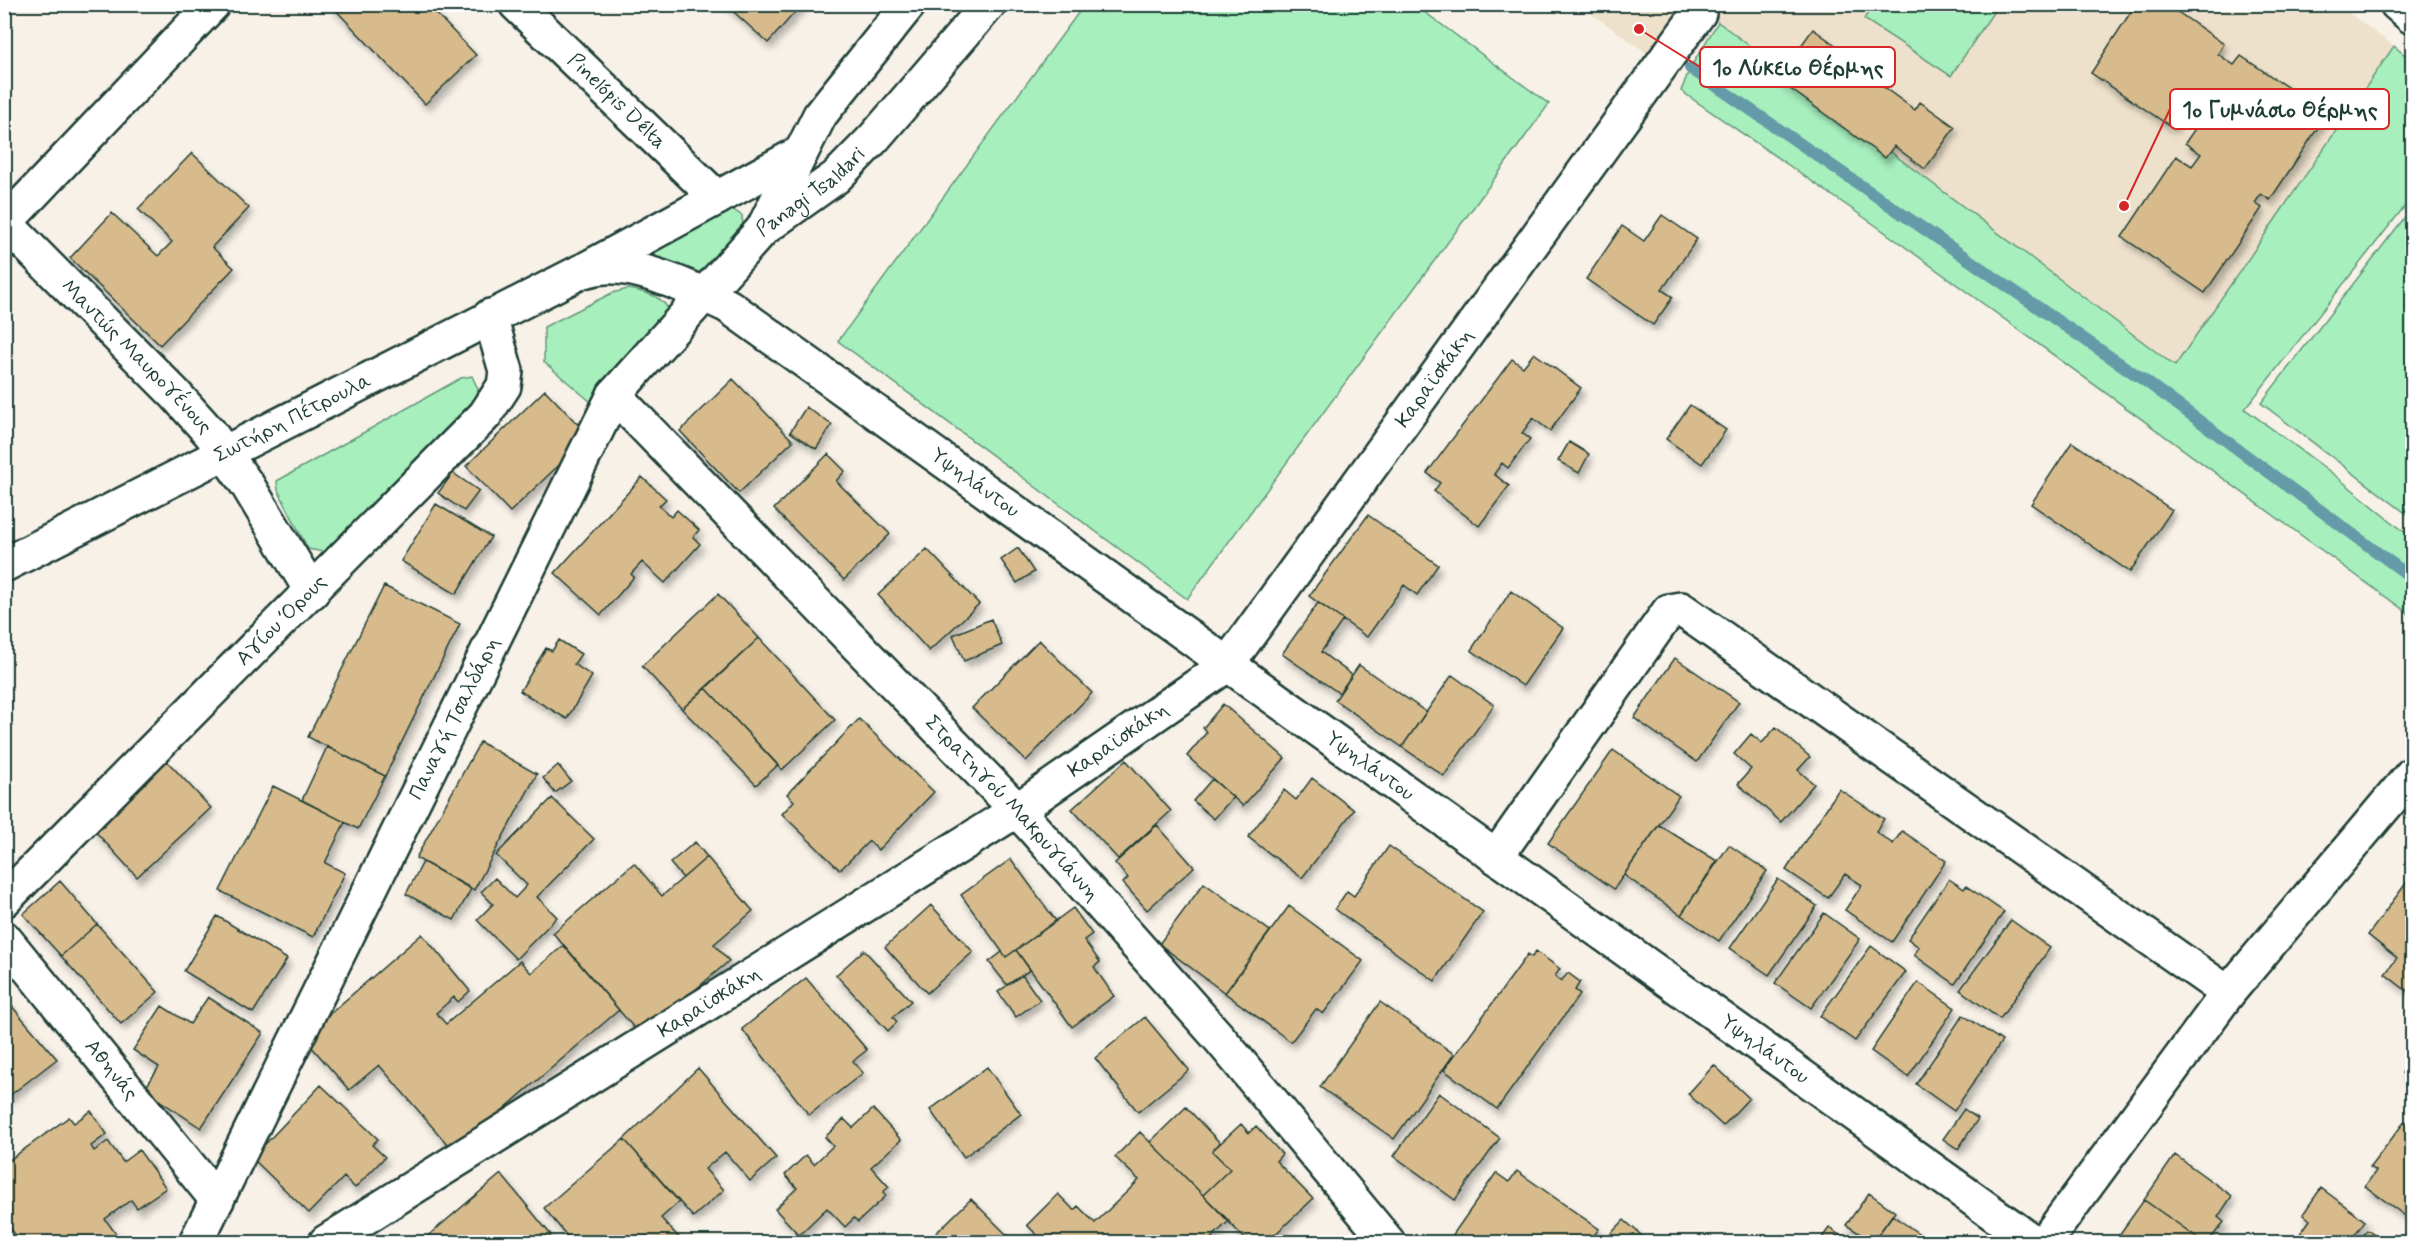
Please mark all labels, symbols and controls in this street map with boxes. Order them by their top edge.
street label: Pinelópis Délta [561,47,672,156]
callout: 1ο Λύκειο Θέρμης [1700,47,1895,87]
text: 1ο Λύκειο Θέρμης [1712,54,1884,83]
callout: 1ο Γυμνάσιο Θέρμης [2170,89,2389,129]
text: 1ο Γυμνάσιο Θέρμης [2182,96,2378,125]
street label: Panagi Tsaldari [750,141,872,244]
street label: Μαντώς Μαυρογένους [55,273,219,440]
street label: Καραϊσκάκη [1389,323,1480,434]
street label: Σωτήρη Πέτρουλα [210,367,376,470]
street label: Υψηλάντου [925,442,1025,525]
street label: Αγίου Όρους [230,568,333,672]
street label: Παναγή Τσαλδάρη [402,632,507,805]
street label: Καραϊσκάκη [1062,695,1174,785]
street label: Στρατηγού Μακρυγιάννη [918,709,1106,908]
street label: Υψηλάντου [1320,725,1420,808]
street label: Καραϊσκάκη [652,960,766,1045]
street label: Υψηλάντου [1715,1008,1815,1091]
street label: Αθηνάς [78,1033,145,1106]

